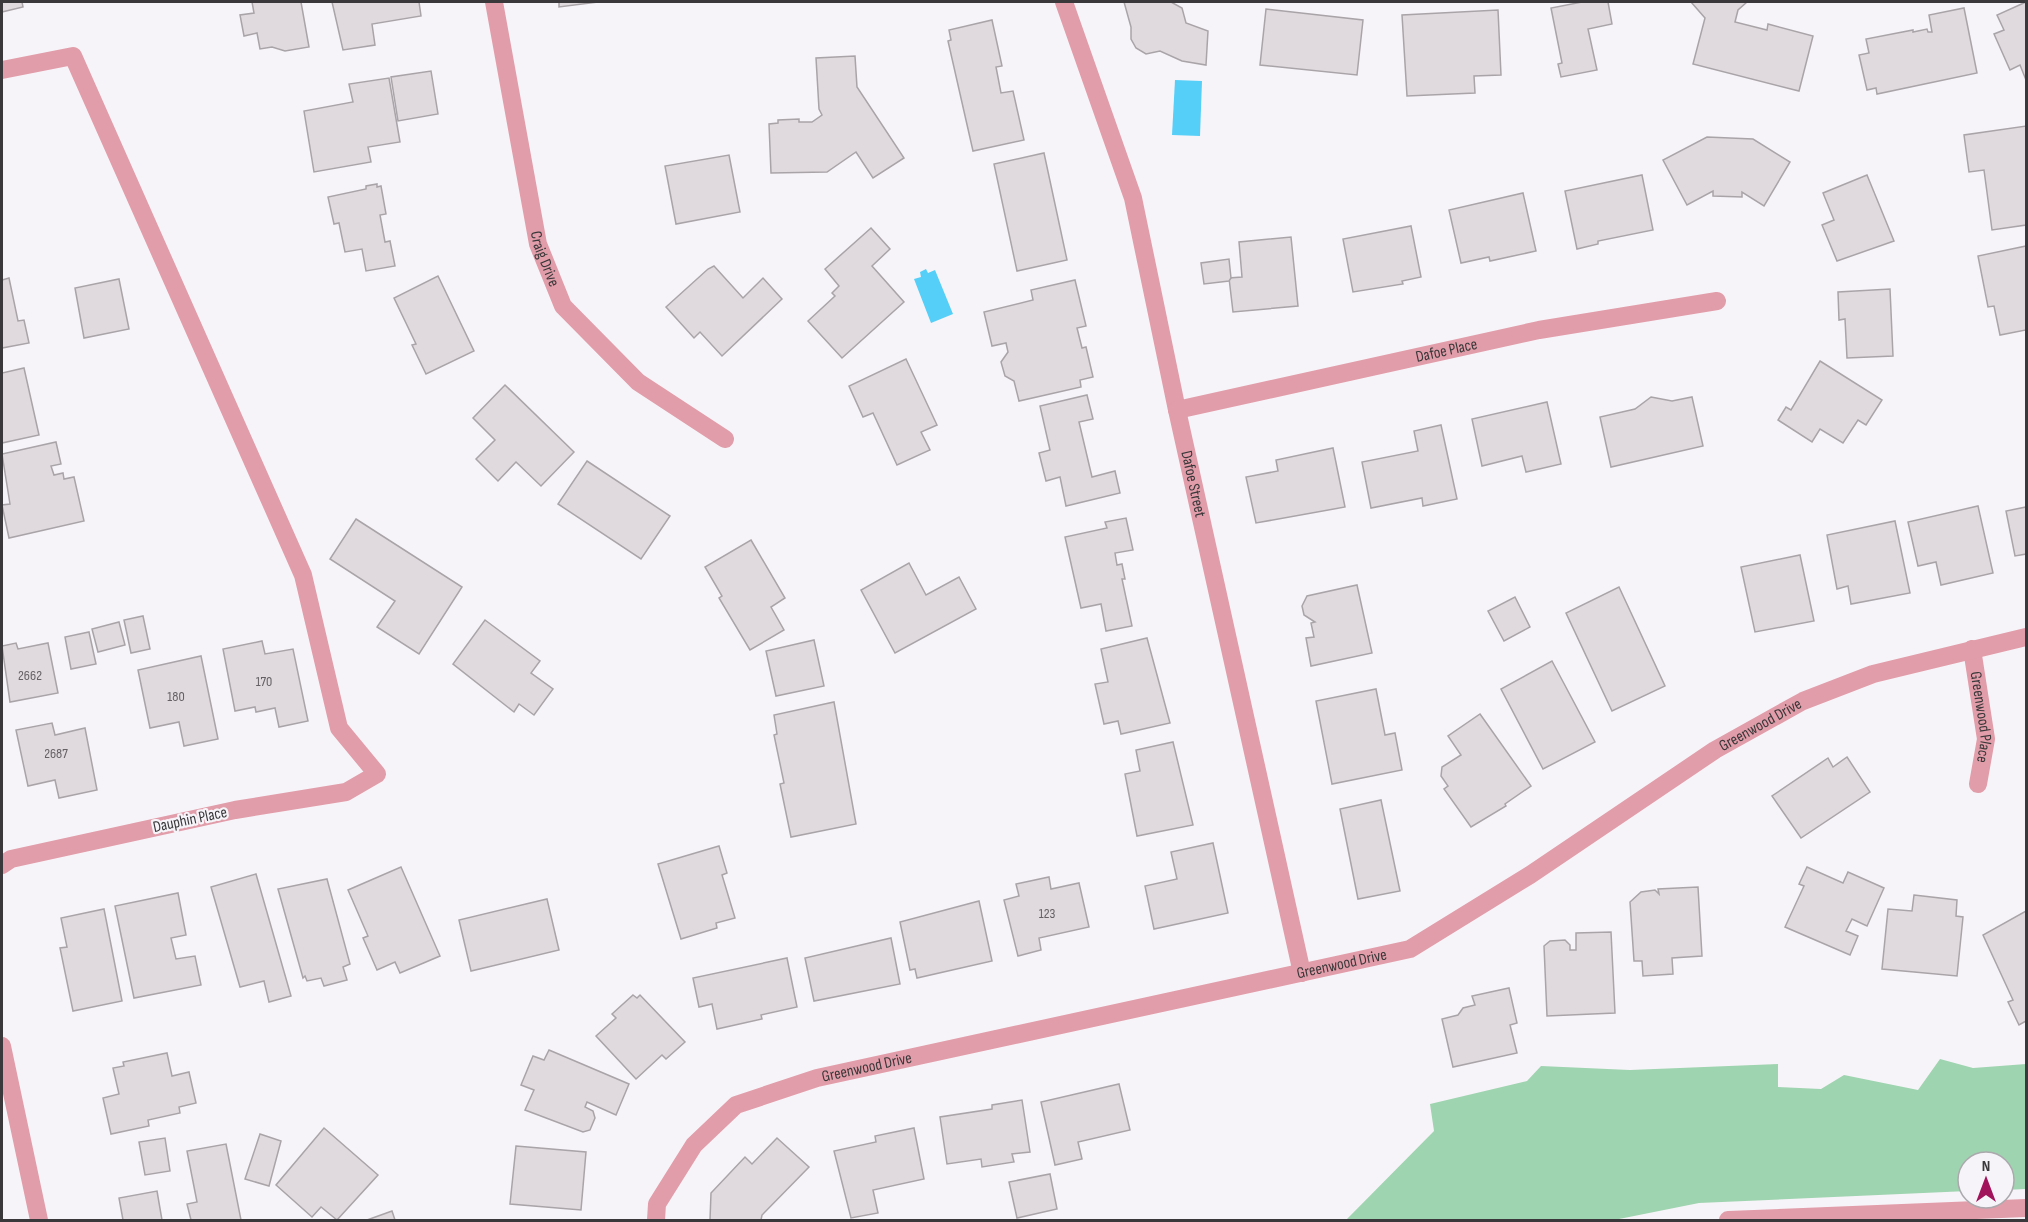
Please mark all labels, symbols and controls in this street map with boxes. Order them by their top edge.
street label: Craig Drive [526,229,564,289]
street label: Dafoe Place [1414,334,1479,366]
street label: Dafoe Street [1177,449,1210,519]
house number: 2662 [18,667,42,684]
street label: Greenwood Place [1966,670,1996,764]
house number: 170 [256,673,272,690]
house number: 180 [167,688,185,705]
street label: Greenwood Drive [1716,694,1805,755]
house number: 2687 [44,745,68,762]
street label: Dauphin Place [151,803,229,837]
house number: 123 [1039,905,1055,922]
street label: Greenwood Drive [1295,945,1388,983]
street label: Greenwood Drive [820,1048,914,1086]
north arrow [1956,1150,2016,1210]
text: N [1982,1157,1990,1176]

